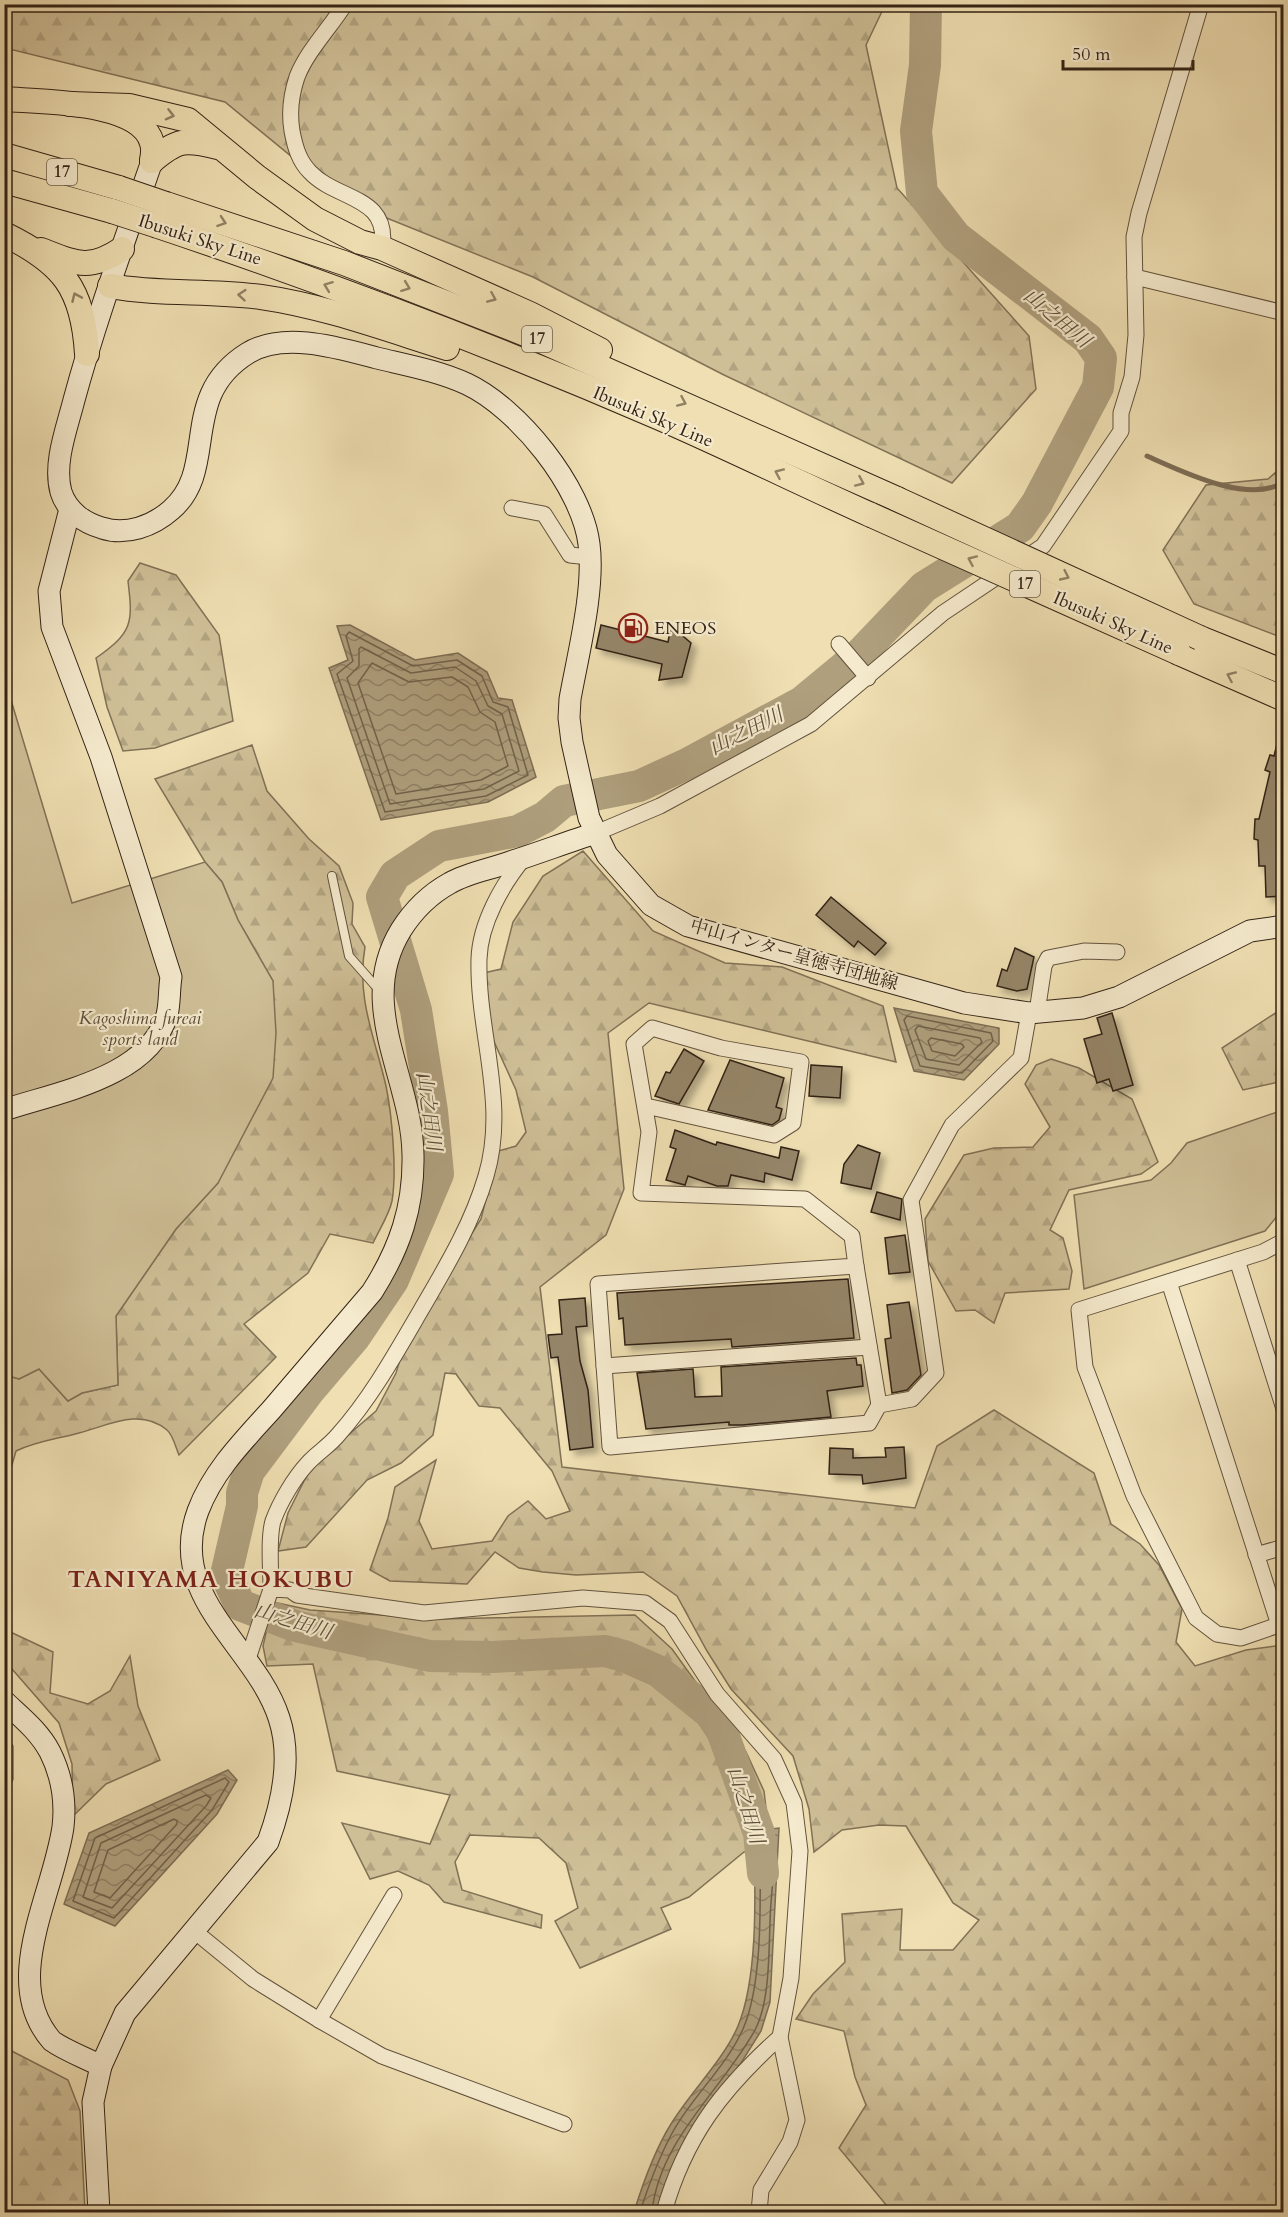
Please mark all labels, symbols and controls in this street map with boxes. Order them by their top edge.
scale bar [1063,33,1194,71]
text: 50 m [1072,42,1111,67]
one-way arrow [165,108,175,121]
road number: 17 [47,159,77,185]
street label: Ibusuki Sky Line [135,208,265,272]
one-way arrow [216,215,227,228]
one-way arrow [399,280,410,292]
one-way arrow [323,281,334,293]
water label: 山之田川 [1018,282,1098,355]
one-way arrow [238,289,247,302]
one-way arrow [486,291,497,303]
one-way arrow [71,292,83,303]
road number: 17 [522,326,552,352]
street label: Ibusuki Sky Line [589,380,717,454]
one-way arrow [676,395,687,407]
one-way arrow [775,469,786,481]
one-way arrow [854,475,865,487]
one-way arrow [968,556,979,568]
one-way arrow [1058,568,1069,580]
road number: 17 [1010,571,1040,597]
street label: Ibusuki Sky Line [1049,585,1177,661]
fuel station icon: ENEOS [617,612,649,644]
place label: ENEOS [654,616,716,641]
one-way arrow [1227,671,1238,683]
water label: 山之田川 [704,700,790,761]
street label: 中山インター皇徳寺団地線 [687,913,901,997]
park label: Kagoshima fureai sports land [79,1006,202,1052]
water label: 山之田川 [410,1070,448,1154]
district label: TANIYAMA HOKUBU [67,1563,355,1596]
water label: 山之田川 [251,1596,337,1646]
water label: 山之田川 [721,1763,771,1849]

